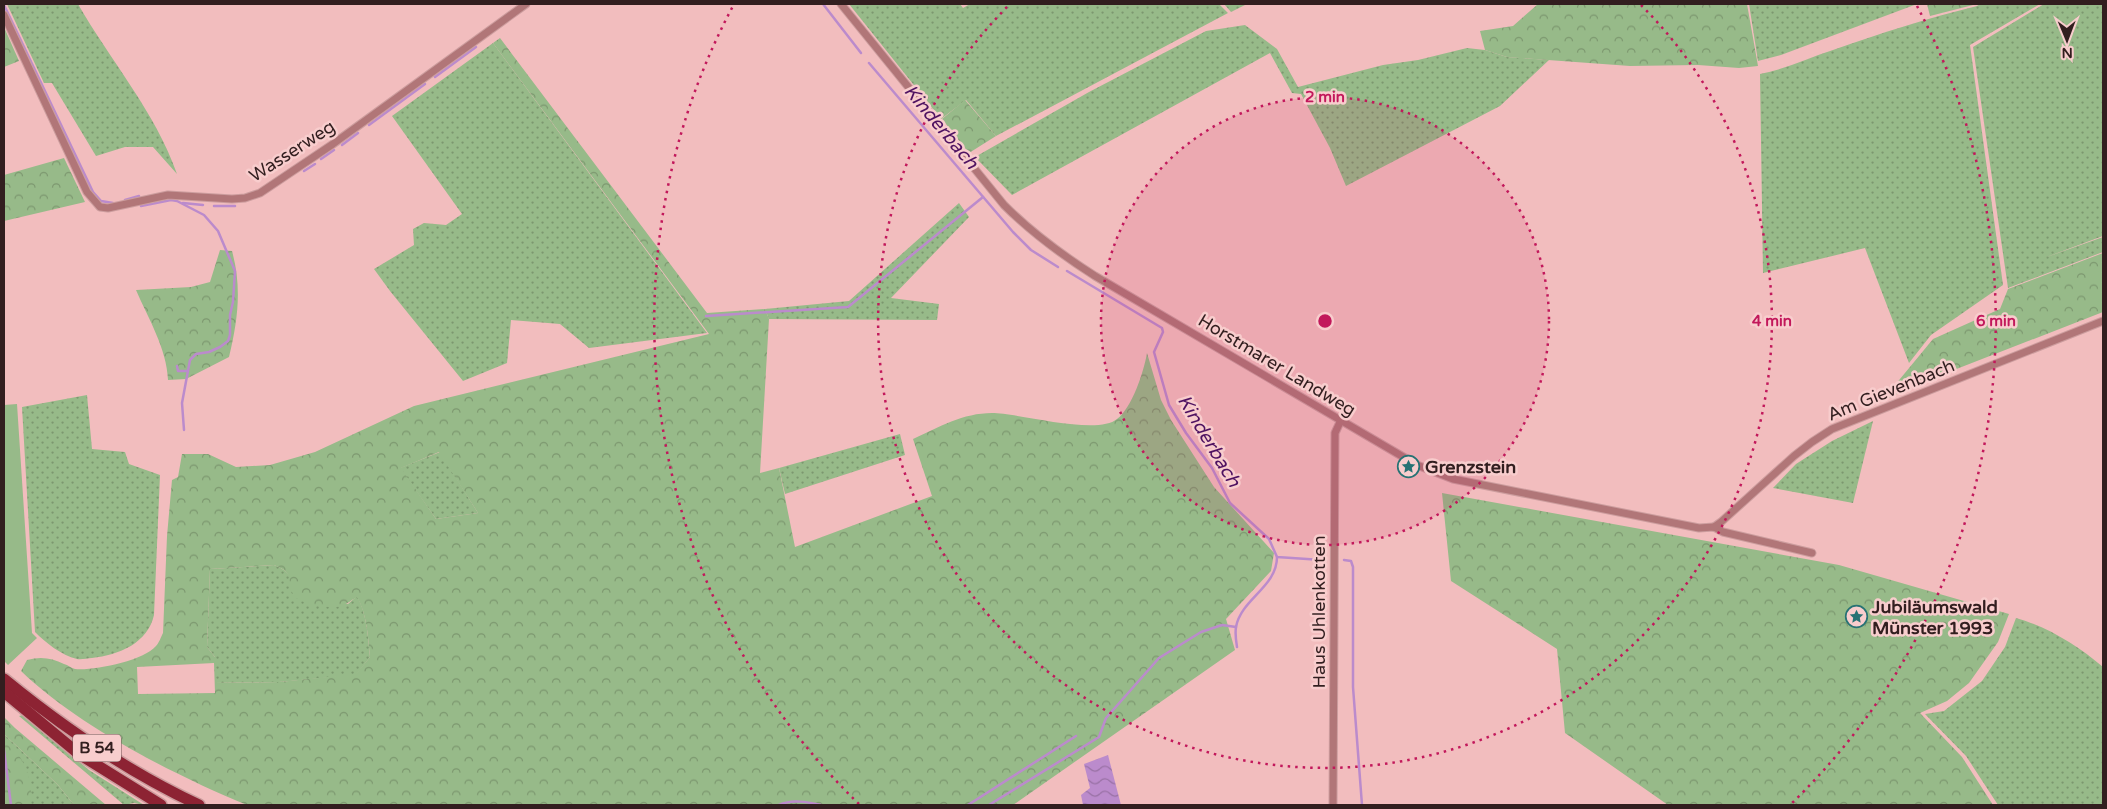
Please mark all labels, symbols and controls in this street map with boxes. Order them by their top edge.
north arrow [2042,15,2092,65]
text: N [2061,44,2073,61]
water label: Kinderbach [899,80,983,174]
text: 2 min [1305,88,1345,106]
street label: Wasserweg [245,115,339,187]
street label: Horstmarer Landweg [1194,309,1360,421]
centre of rings [1316,312,1334,330]
text: 4 min [1752,312,1792,330]
text: 6 min [1976,312,2016,330]
street label: Am Gievenbach [1824,354,1958,426]
water label: Kinderbach [1173,391,1245,491]
place icon: Grenzstein [1397,455,1421,479]
place label: Grenzstein [1425,456,1516,478]
street label: Haus Uhlenkotten [1308,535,1330,689]
place label: Jubiläumswald Münster 1993 [1871,596,1998,639]
place icon: Jubiläumswald Münster 1993 [1844,605,1868,629]
road number: B 54 [73,734,121,761]

